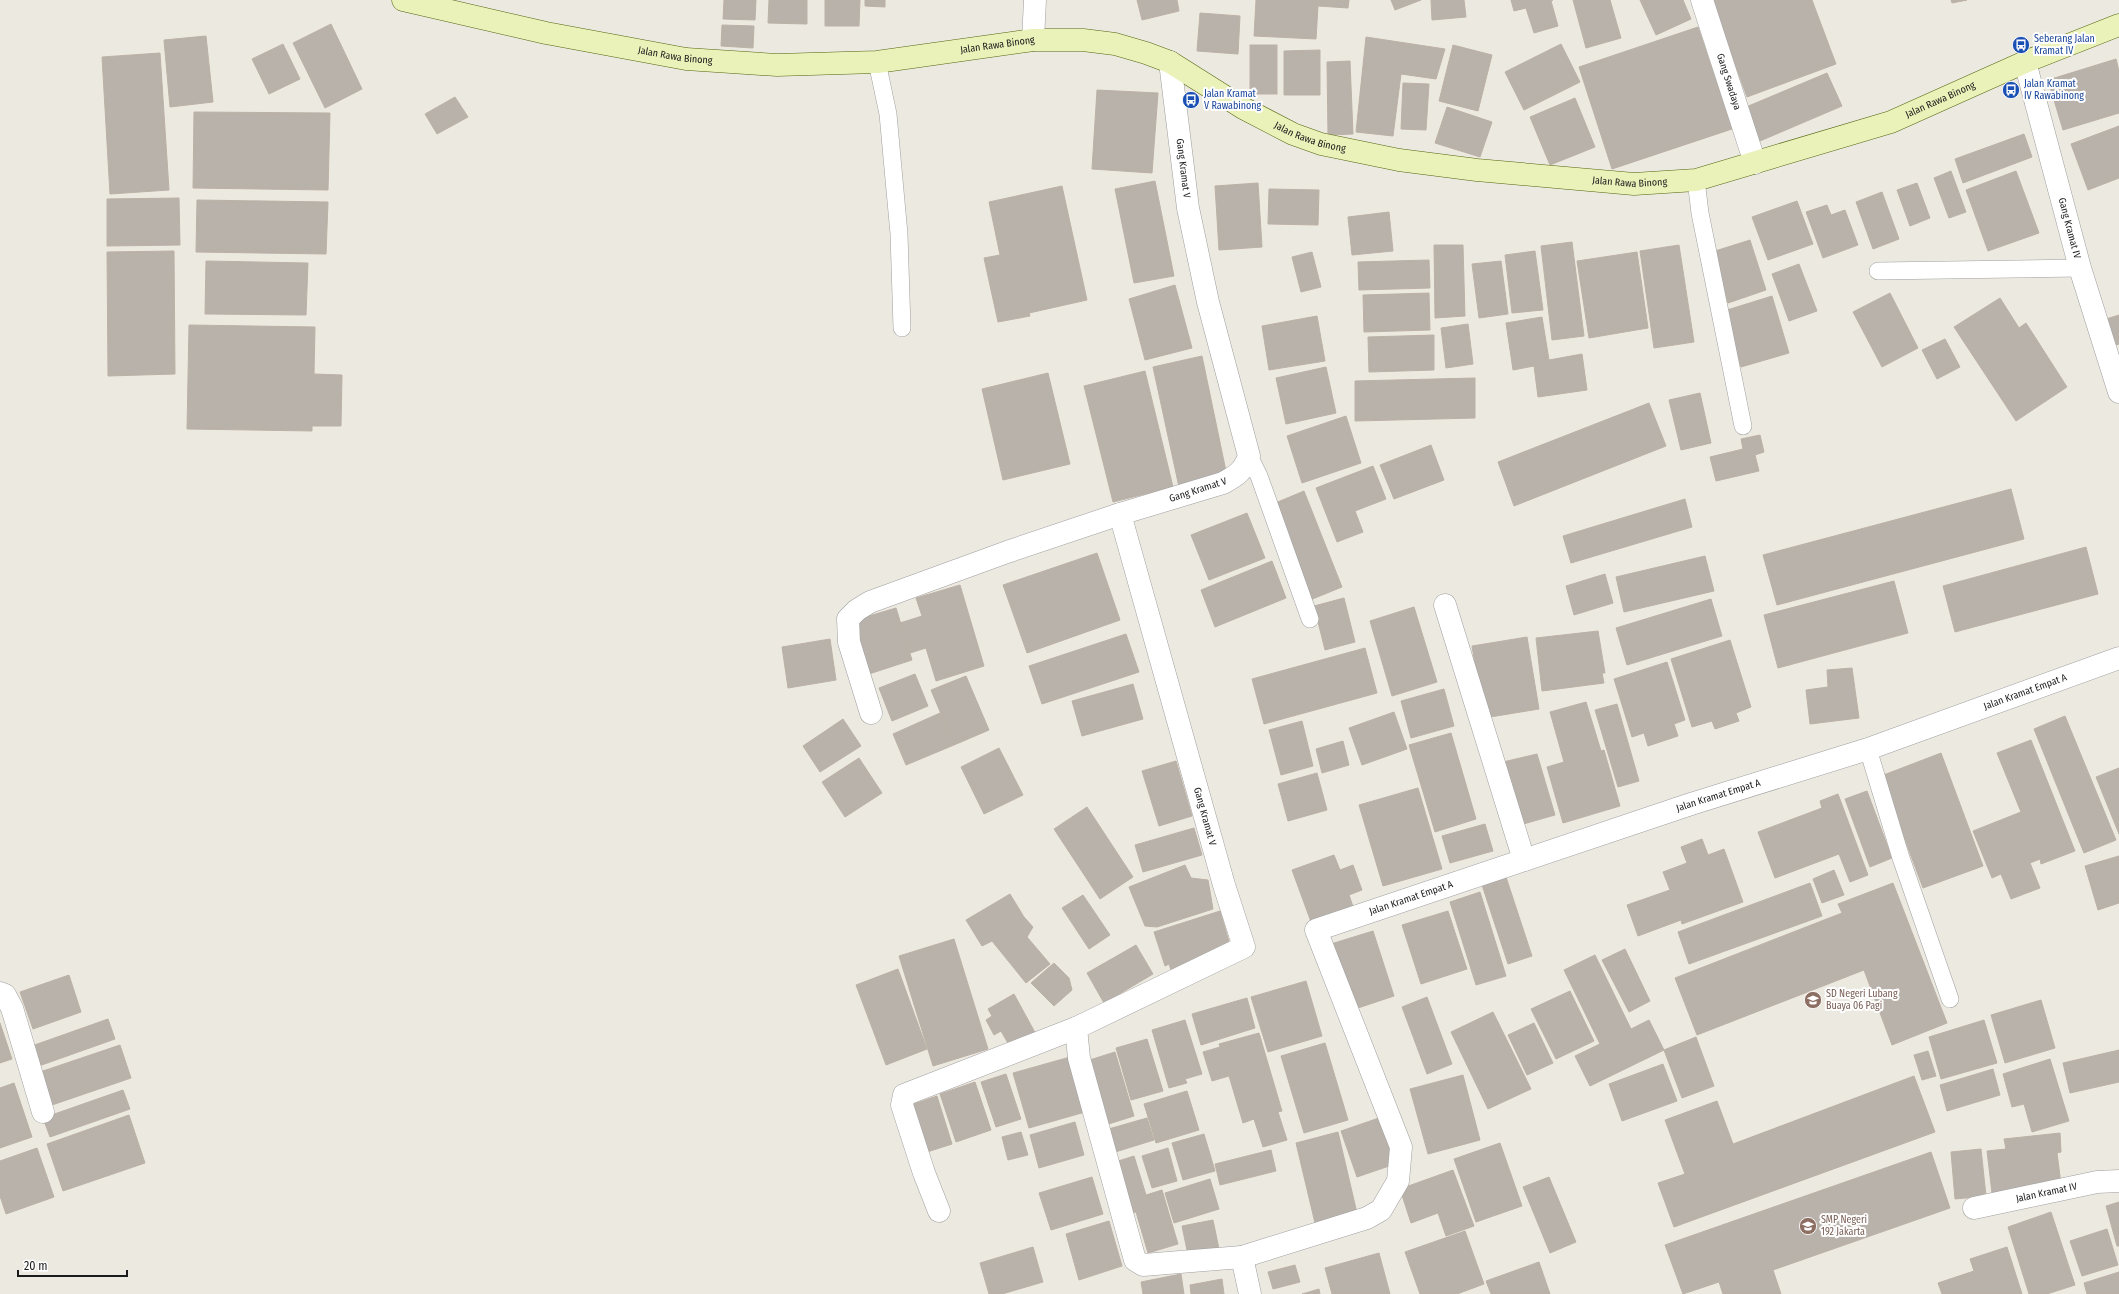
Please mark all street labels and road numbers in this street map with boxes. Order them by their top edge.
street label: Jalan Rawa Binong [959,34,1036,56]
street label: Jalan Rawa Binong [637,44,713,67]
street label: Gang Swadaya [1714,52,1743,112]
street label: Jalan Rawa Binong [1904,79,1977,121]
street label: Jalan Rawa Binong [1272,119,1347,155]
street label: Gang Kramat V [1173,138,1193,199]
street label: Jalan Rawa Binong [1592,174,1668,190]
street label: Gang Kramat IV [2056,197,2083,261]
street label: Gang Kramat V [1168,475,1229,505]
street label: Jalan Kramat Empat A [1982,671,2069,713]
street label: Jalan Kramat Empat A [1675,777,1763,815]
street label: Gang Kramat V [1191,786,1219,848]
street label: Jalan Kramat Empat A [1368,878,1455,918]
street label: Jalan Kramat IV [2015,1180,2079,1205]

